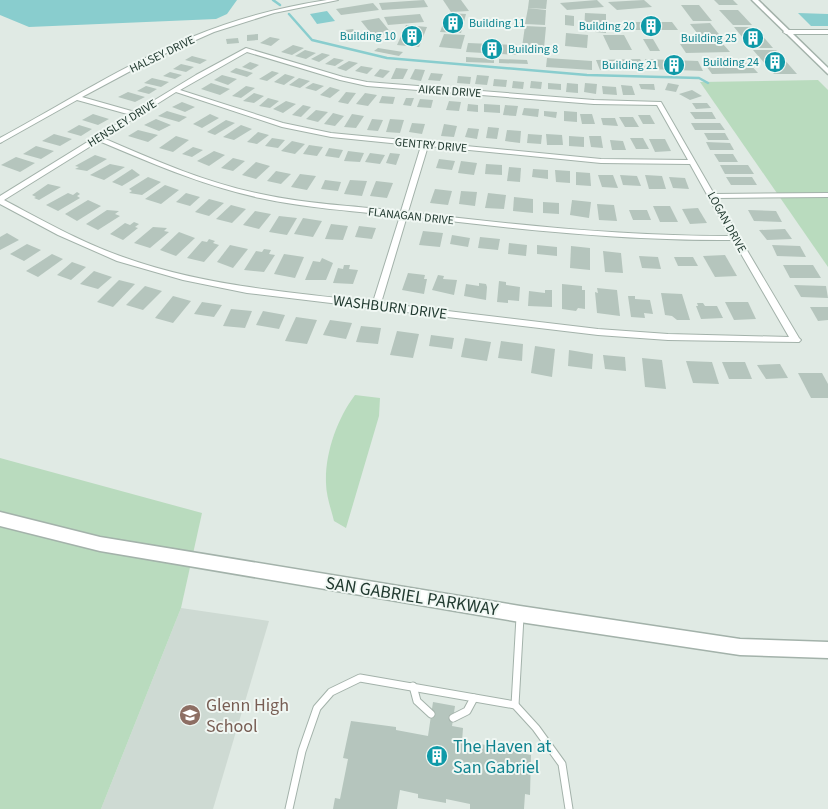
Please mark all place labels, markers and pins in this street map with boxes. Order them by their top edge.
building icon: Building 11 [441,11,465,35]
building icon: Building 20 [639,14,663,38]
place label: Building 11 [469,15,525,32]
place label: Building 20 [579,18,635,35]
building icon: Building 10 [400,24,424,48]
building icon: Building 25 [741,26,765,50]
place label: Building 10 [340,28,396,45]
place label: Building 25 [681,30,737,47]
building icon: Building 8 [480,37,504,61]
place label: Building 8 [508,41,558,58]
building icon: Building 24 [763,50,787,74]
building icon: Building 21 [662,53,686,77]
place label: Building 24 [703,54,759,71]
place label: Building 21 [602,57,658,74]
place label: Glenn High School [206,693,289,739]
school or university icon: Glenn High School [178,703,202,727]
place label: The Haven at San Gabriel [453,734,551,780]
building icon: The Haven at San Gabriel [425,744,449,768]

